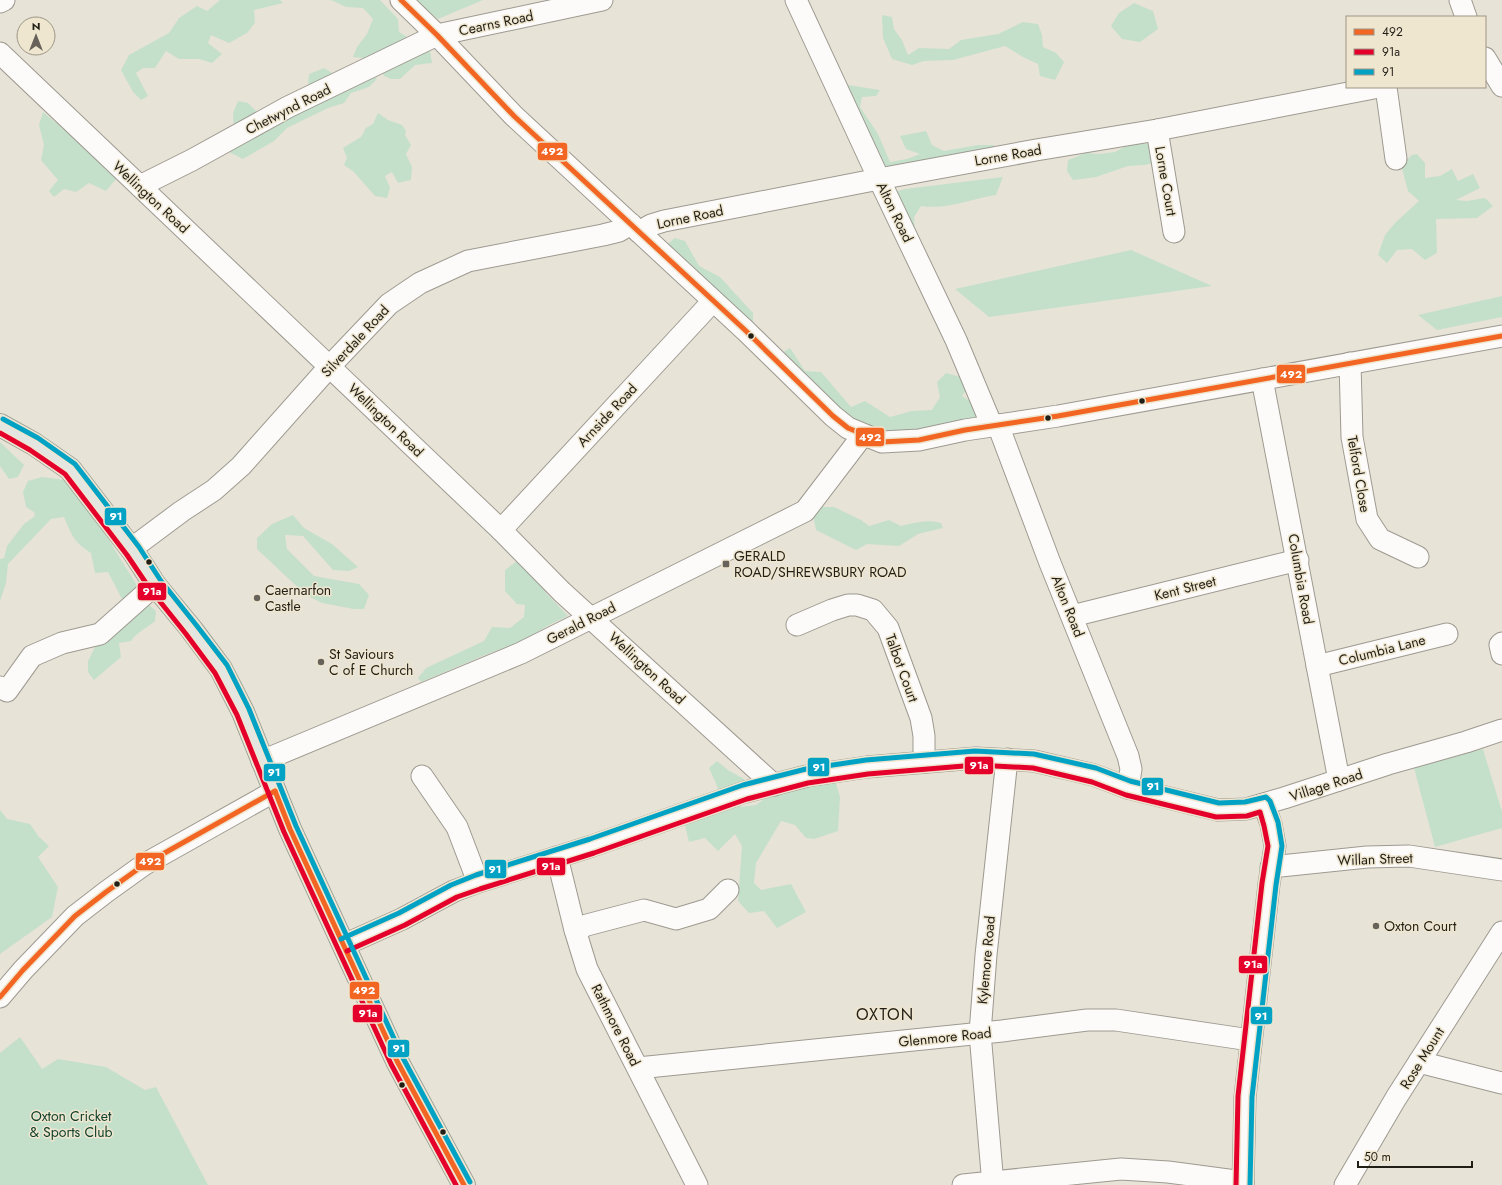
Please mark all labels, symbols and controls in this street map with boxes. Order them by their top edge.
street label: Cearns Road [457,5,535,41]
north arrow [16,16,56,56]
legend [1346,16,1486,88]
text: N [32,18,40,34]
text: 492 [1382,23,1403,41]
text: 91a [1382,43,1400,61]
text: 91 [1382,63,1394,81]
street label: Chetwynd Road [242,79,334,139]
street label: Lorne Road [973,139,1043,171]
line badge: 492 [537,142,568,161]
text: 492 [541,143,563,159]
street label: Lorne Court [1150,145,1182,218]
street label: Wellington Road [108,156,194,238]
street label: Alton Road [872,178,918,246]
street label: Lorne Road [655,200,725,234]
street label: Silverdale Road [316,301,394,381]
unlabelled marker [746,331,756,341]
line badge: 492 [1276,364,1306,384]
text: 492 [1280,366,1302,382]
street label: Wellington Road [344,379,428,461]
street label: Arnside Road [572,379,642,451]
unlabelled marker [1137,396,1147,406]
unlabelled marker [1043,413,1053,423]
line badge: 492 [855,427,885,447]
text: 492 [859,429,881,445]
street label: Telford Close [1342,434,1376,514]
line badge: 91 [104,507,127,526]
text: 91 [110,508,122,524]
street label: Columbia Road [1283,532,1319,626]
place label: GERALD ROAD/SHREWSBURY ROAD [734,546,907,582]
unlabelled marker [144,557,154,567]
marker: GERALD ROAD/SHREWSBURY ROAD [721,559,731,569]
street label: Kent Street [1152,571,1219,605]
street label: Alton Road [1047,572,1089,640]
place label: Caernarfon Castle [265,580,331,616]
line badge: 91a [137,582,167,601]
text: 91a [143,583,162,599]
marker: Caernarfon Castle [252,593,262,603]
street label: Gerald Road [543,597,619,649]
street label: Wellington Road [604,627,690,709]
street label: Columbia Lane [1336,630,1428,670]
street label: Talbot Court [880,631,924,705]
place label: St Saviours C of E Church [329,644,413,680]
marker: St Saviours C of E Church [316,657,326,667]
line badge: 91a [964,756,994,775]
line badge: 91 [807,757,830,777]
text: 91a [970,757,989,773]
text: 91 [813,759,825,775]
line badge: 91 [263,763,286,782]
text: 91 [268,764,280,780]
street label: Village Road [1287,764,1365,806]
line badge: 91 [1141,777,1164,796]
text: 91 [1147,778,1159,794]
street label: Willan Street [1337,848,1414,870]
line badge: 492 [135,852,165,871]
text: 492 [139,853,161,869]
line badge: 91a [536,857,566,876]
text: 91a [542,858,561,874]
line badge: 91 [484,859,507,879]
text: 91 [489,861,501,877]
unlabelled marker [112,879,122,889]
street label: Kylemore Road [972,915,1000,1005]
place label: Oxton Court [1384,916,1457,936]
marker: Oxton Court [1371,921,1381,931]
line badge: 91a [1238,955,1268,974]
text: 91a [1244,956,1263,972]
street label: Rathmore Road [587,980,645,1070]
line badge: 492 [349,981,380,1000]
text: 492 [353,982,375,998]
district label: OXTON [856,1003,914,1026]
line badge: 91a [352,1004,383,1023]
text: 91a [359,1005,378,1021]
line badge: 91 [1250,1006,1273,1025]
text: 91 [1255,1008,1267,1024]
street label: Glenmore Road [898,1022,992,1052]
street label: Rose Mount [1395,1023,1449,1093]
line badge: 91 [387,1039,410,1058]
text: 91 [393,1040,405,1056]
unlabelled marker [397,1080,407,1090]
park label: Oxton Cricket & Sports Club [29,1106,113,1142]
unlabelled marker [438,1127,448,1137]
scale bar [1358,1143,1472,1169]
text: 50 m [1364,1148,1391,1166]

